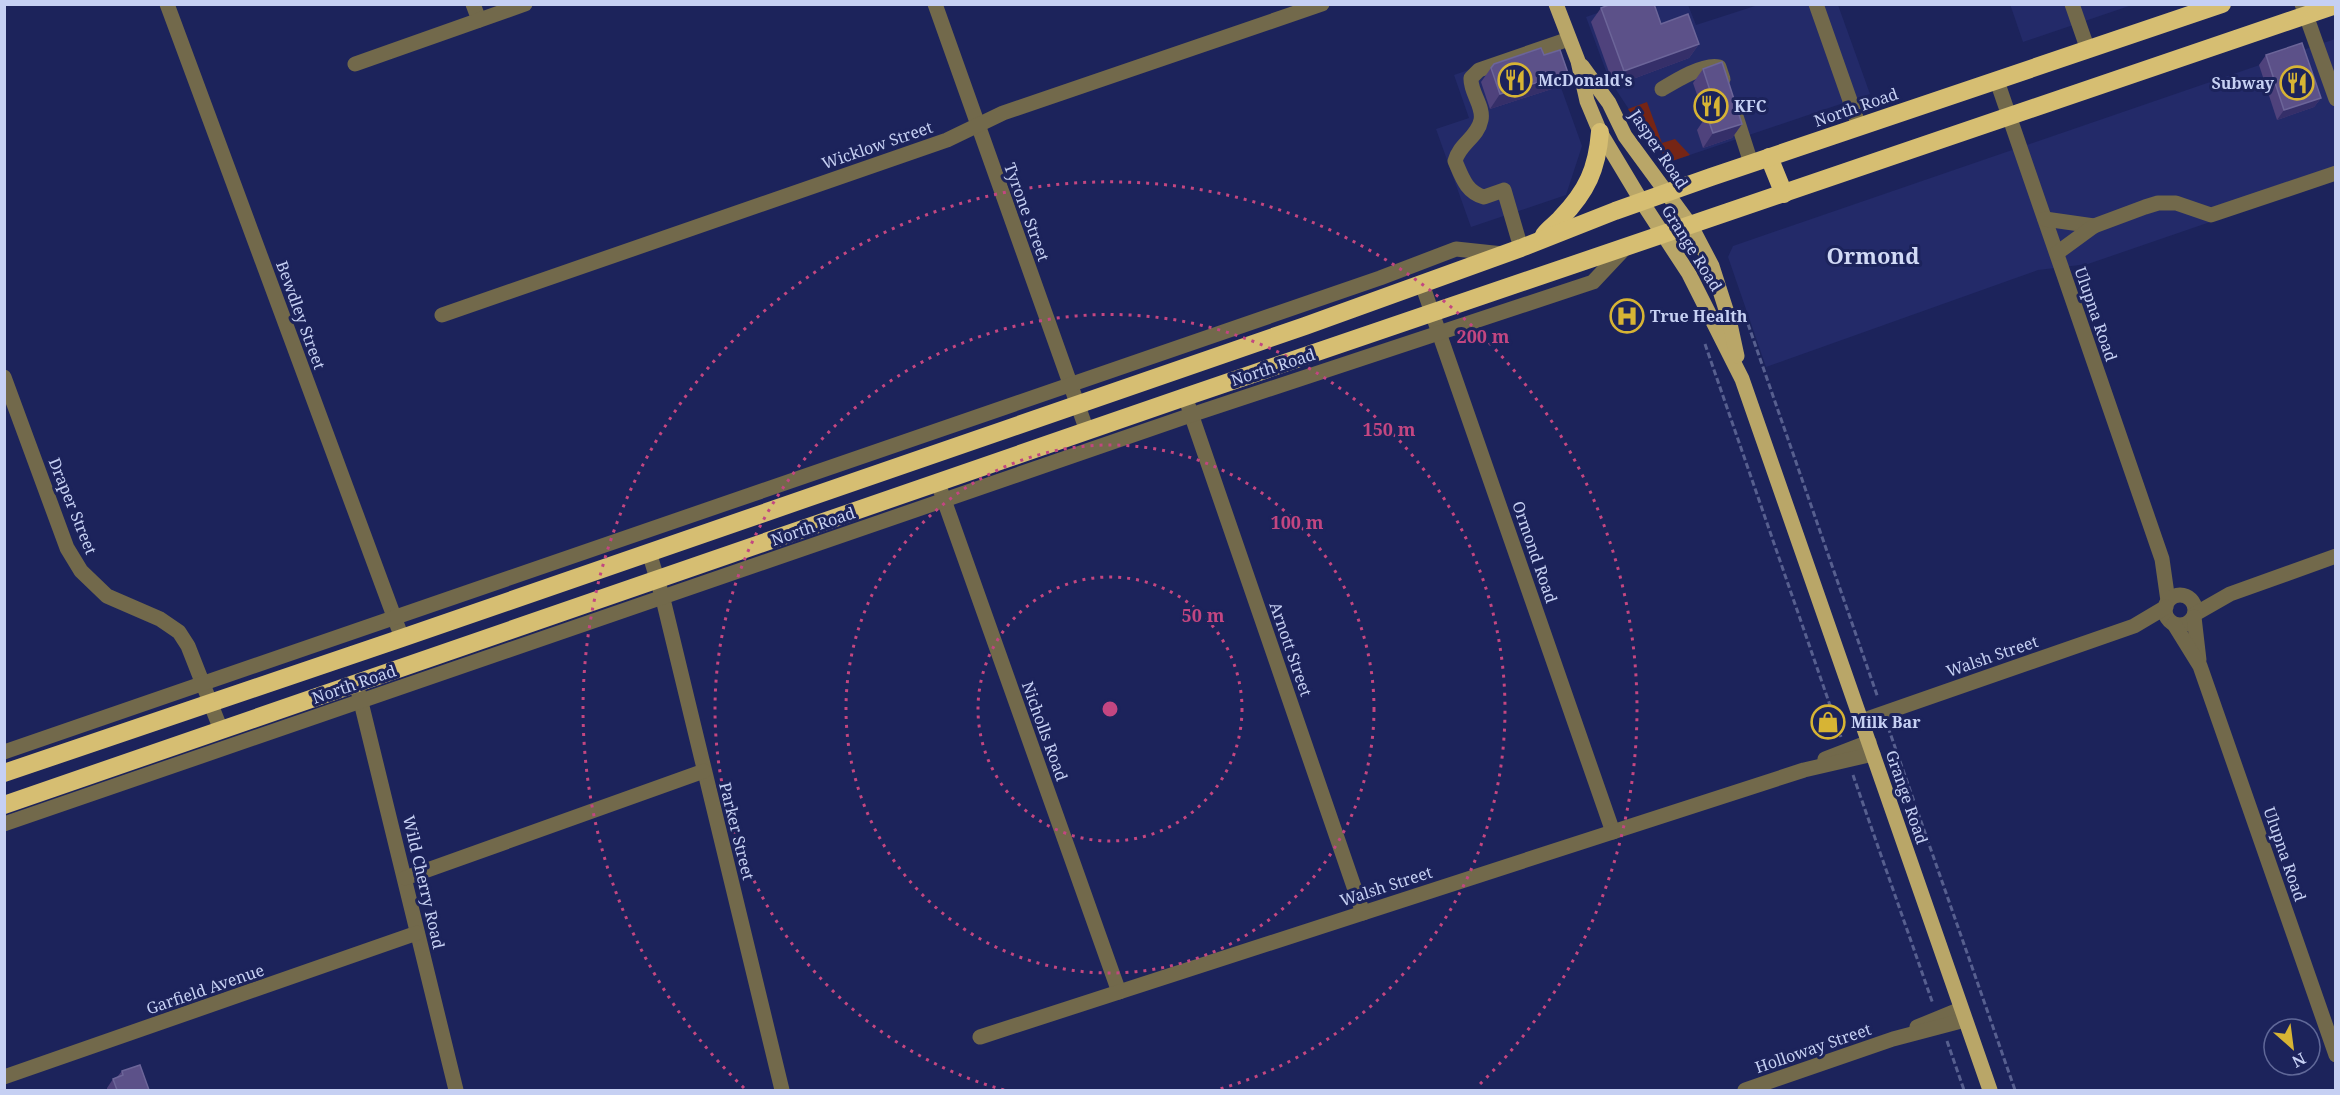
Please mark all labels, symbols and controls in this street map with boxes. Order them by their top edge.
restaurant icon: McDonald's [1497,62,1533,98]
restaurant icon: Subway [2279,65,2315,101]
place label: McDonald's [1538,69,1633,91]
place label: Subway [2211,72,2275,94]
street label: North Road [1811,82,1901,132]
restaurant icon: KFC [1693,88,1729,124]
place label: KFC [1734,95,1767,117]
street label: Jasper Road [1624,104,1694,193]
street label: Wicklow Street [819,116,936,174]
street label: Tyrone Street [999,160,1055,265]
street label: Grange Road [1657,201,1727,295]
district label: Ormond [1827,240,1919,270]
street label: Bewdley Street [271,258,331,373]
street label: Ulupna Road [2070,264,2122,364]
hospital icon: True Health [1609,298,1645,334]
place label: True Health [1650,305,1748,327]
text: 200 m [1457,324,1510,348]
street label: North Road [1228,343,1318,391]
text: 150 m [1363,417,1416,441]
street label: Draper Street [44,454,103,558]
street label: Ormond Road [1507,498,1563,606]
street label: North Road [768,501,858,551]
text: 100 m [1271,510,1324,534]
street label: Arnott Street [1265,599,1318,699]
text: 50 m [1182,603,1225,627]
street label: Walsh Street [1943,630,2041,682]
street label: North Road [309,659,399,709]
street label: Nicholls Road [1017,678,1073,784]
centre of rings [1100,699,1120,719]
shop icon: Milk Bar [1810,704,1846,740]
place label: Milk Bar [1851,711,1921,733]
street label: Grange Road [1881,747,1933,847]
street label: Parker Street [714,780,760,883]
street label: Ulupna Road [2259,804,2311,904]
street label: Wild Cherry Road [398,813,450,951]
street label: Walsh Street [1337,861,1435,911]
street label: Garfield Avenue [143,959,267,1019]
north arrow [2262,1017,2322,1077]
street label: Holloway Street [1752,1018,1874,1078]
text: N [2288,1048,2310,1073]

